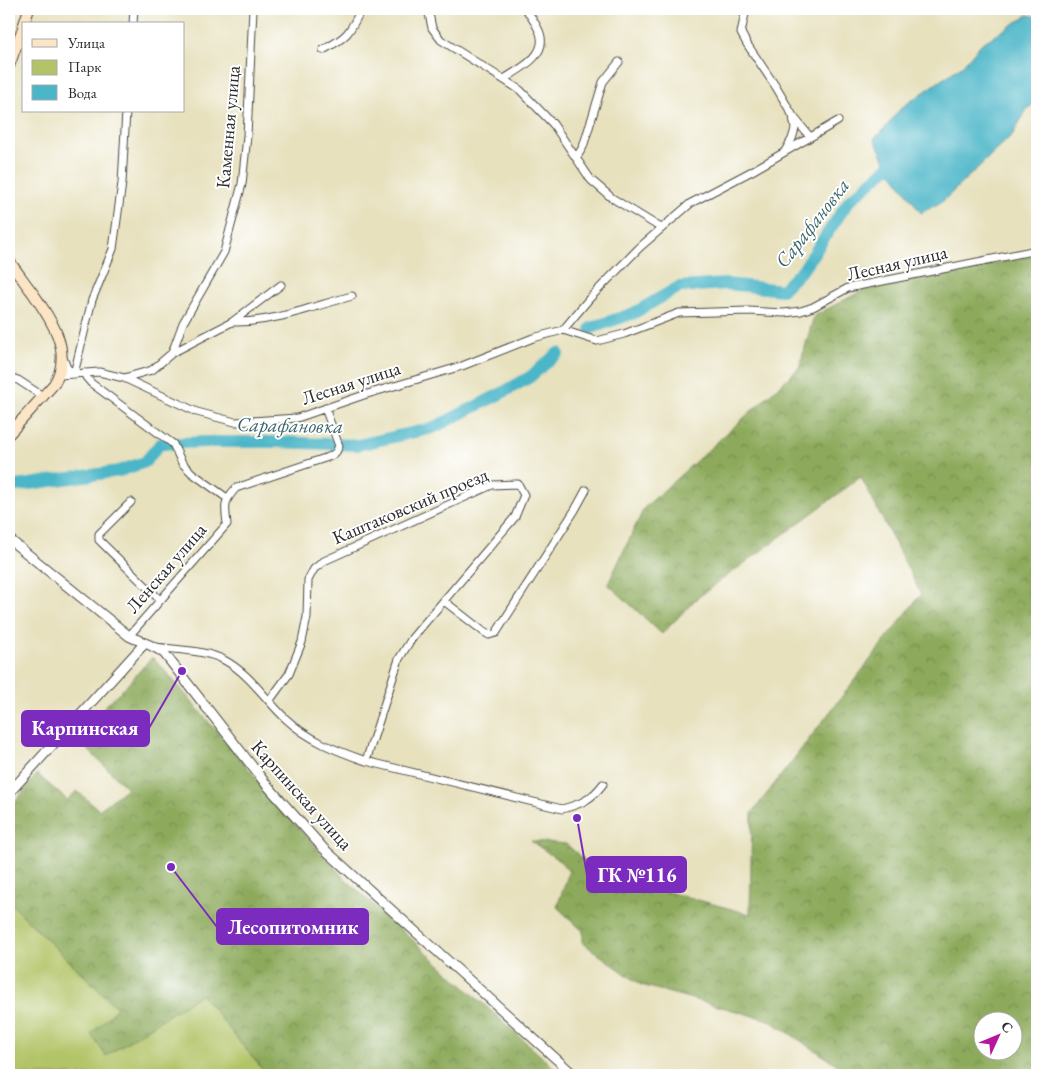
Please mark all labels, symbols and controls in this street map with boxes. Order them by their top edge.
legend [22,22,185,112]
text: Улица [67,33,105,52]
text: Парк [68,57,101,76]
street label: Каменная улица [210,64,246,190]
text: Вода [68,83,97,102]
water label: Сарафановка [769,173,855,273]
street label: Лесная улица [844,239,950,287]
street label: Лесная улица [298,355,404,411]
water label: Сарафановка [237,411,343,439]
street label: Каштаковский проезд [328,462,492,550]
street label: Ленская улица [120,517,212,618]
callout: Карпинская [22,711,149,746]
text: Карпинская [32,715,139,741]
street label: Карпинская улица [246,735,358,856]
callout: ГК №116 [587,857,686,892]
text: ГК №116 [597,862,677,888]
callout: Лесопитомник [217,909,368,944]
text: Лесопитомник [227,914,359,940]
north arrow [974,1012,1024,1062]
text: С [997,1017,1017,1037]

